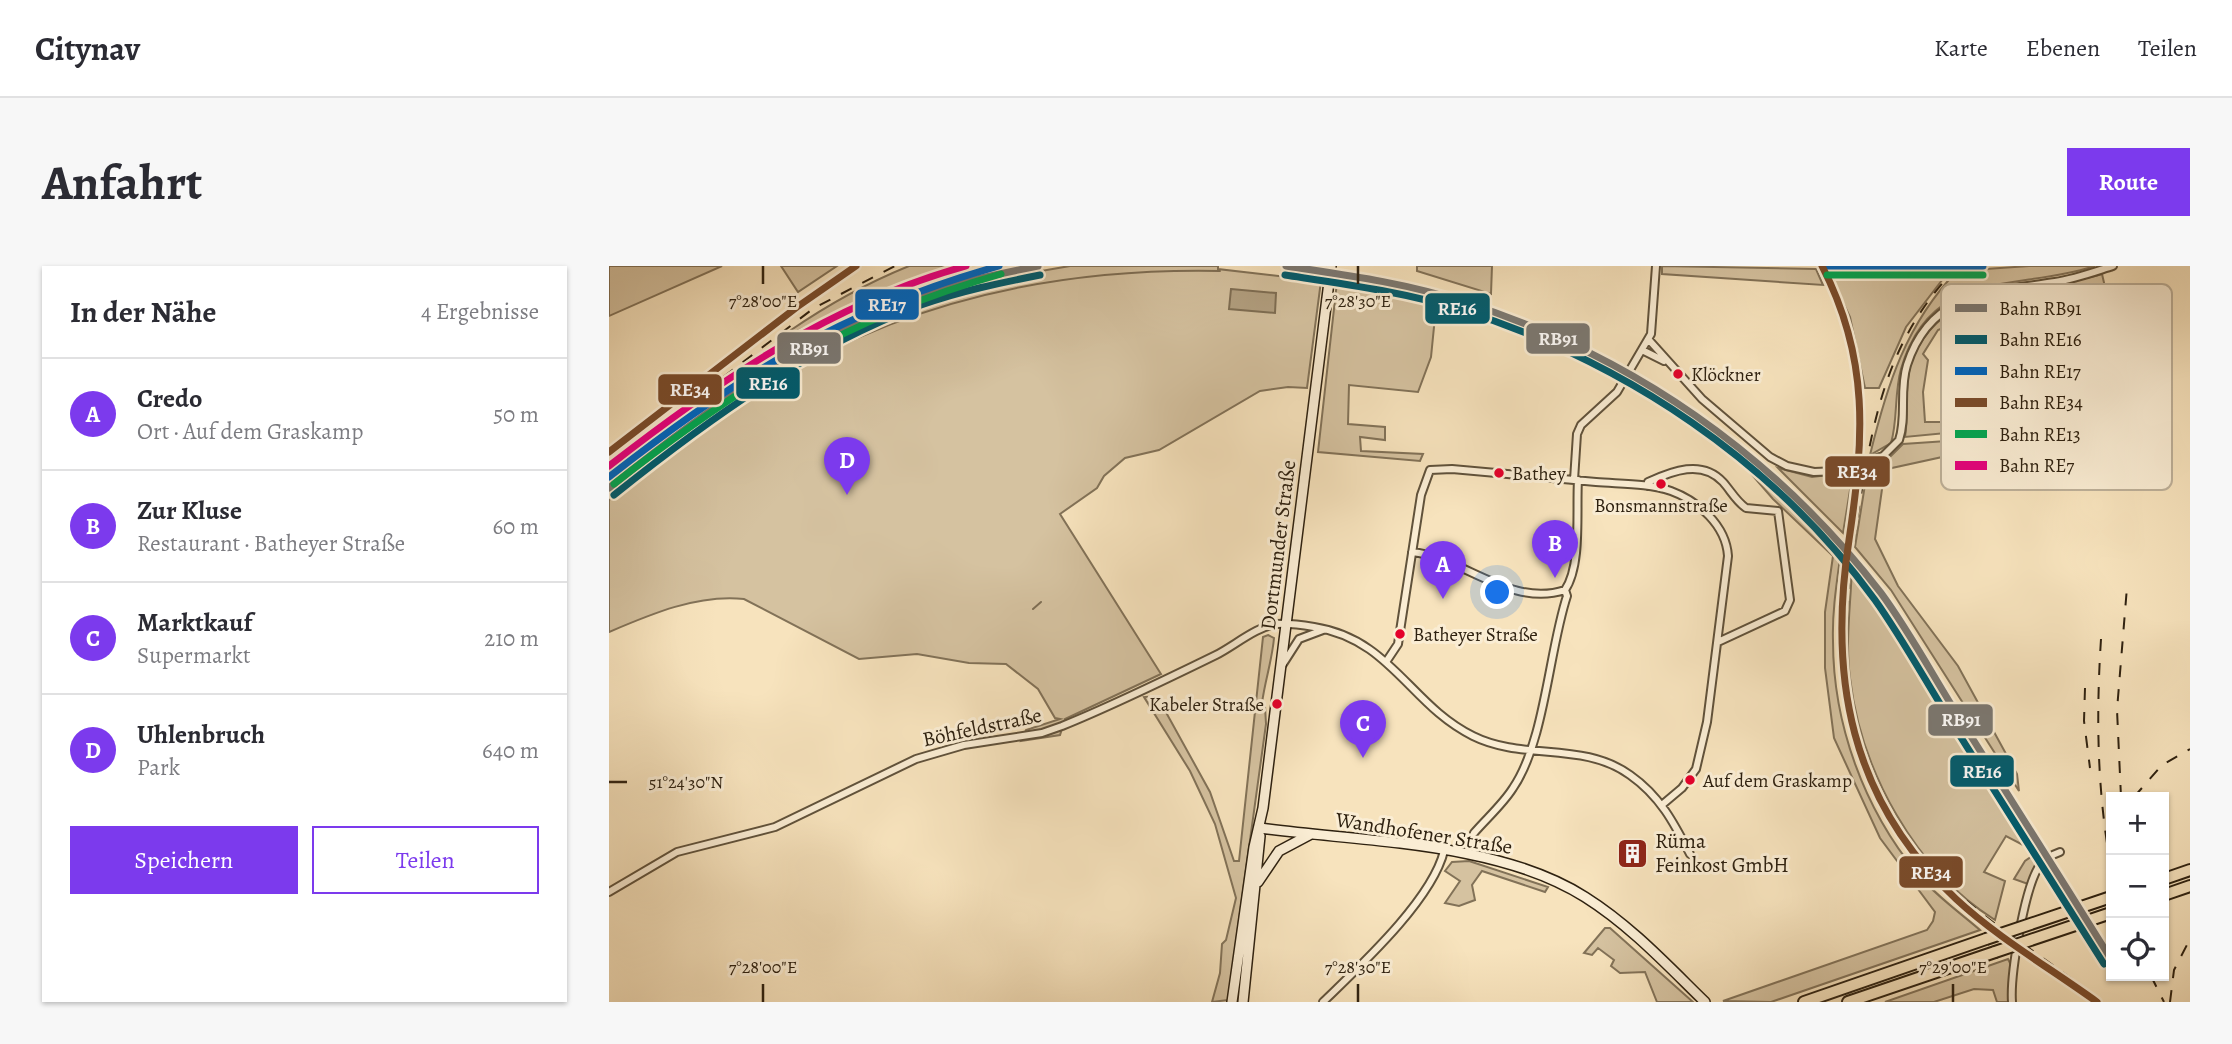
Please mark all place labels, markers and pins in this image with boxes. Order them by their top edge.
place label: Klöckner [1691,362,1761,388]
marker: Klöckner [1671,367,1685,381]
pin: D [824,437,870,495]
place label: Bathey [1512,461,1566,487]
marker: Bathey [1492,466,1506,480]
marker: Bonsmannstraße [1654,477,1668,491]
place label: Bonsmannstraße [1594,493,1728,519]
pin: B [1532,520,1578,578]
pin: A [1420,541,1466,599]
place label: Batheyer Straße [1413,622,1538,648]
marker: Batheyer Straße [1393,627,1407,641]
place label: Kabeler Straße [1149,692,1264,718]
marker: Kabeler Straße [1270,697,1284,711]
pin: C [1340,700,1386,758]
place label: Auf dem Graskamp [1702,768,1852,794]
marker: Auf dem Graskamp [1683,773,1697,787]
place label: Rüma Feinkost GmbH [1655,827,1789,879]
building icon: Rüma Feinkost GmbH [1615,836,1649,870]

